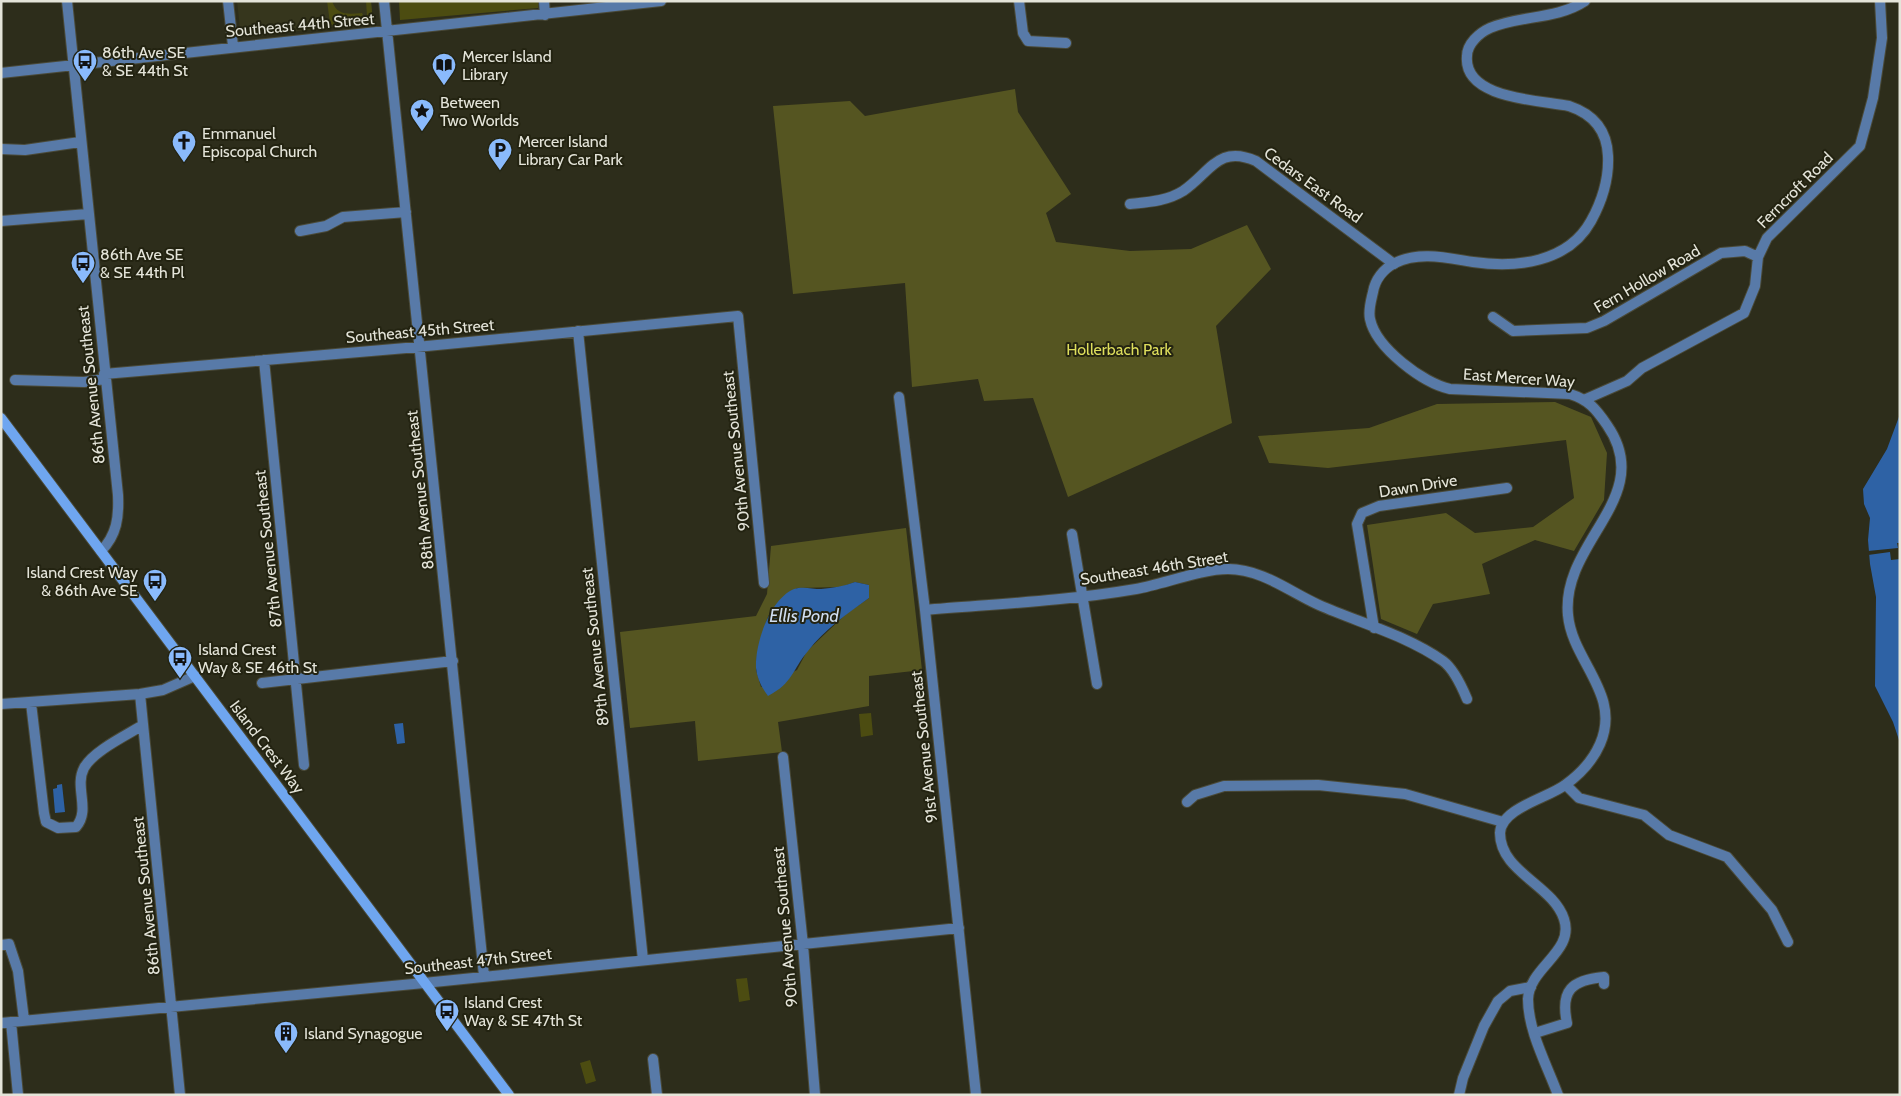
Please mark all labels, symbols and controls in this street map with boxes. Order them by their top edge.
street label: Southeast 44th Street [225,9,376,41]
place label: 86th Ave SE & SE 44th St [102,43,188,80]
place label: Mercer Island Library [462,47,552,84]
bus stop icon: 86th Ave SE & SE 44th St [72,48,98,82]
library icon: Mercer Island Library [431,52,457,86]
place label: Between Two Worlds [440,93,519,130]
place icon: Between Two Worlds [409,98,435,132]
place label: Emmanuel Episcopal Church [202,124,317,161]
church icon: Emmanuel Episcopal Church [171,129,197,163]
place label: Mercer Island Library Car Park [518,132,624,169]
parking icon: Mercer Island Library Car Park [487,137,513,171]
street label: Cedars East Road [1260,143,1366,227]
street label: Ferncroft Road [1753,148,1837,232]
street label: Fern Hollow Road [1591,241,1703,317]
place label: 86th Ave SE & SE 44th Pl [100,245,184,282]
bus stop icon: 86th Ave SE & SE 44th Pl [70,250,96,284]
street label: 86th Avenue Southeast [73,304,109,465]
street label: Southeast 45th Street [345,315,496,347]
park label: Hollerbach Park [1066,340,1173,359]
street label: East Mercer Way [1463,365,1575,391]
street label: 90th Avenue Southeast [718,369,754,532]
street label: 88th Avenue Southeast [402,409,438,570]
street label: 87th Avenue Southeast [250,469,286,629]
street label: Dawn Drive [1377,470,1459,502]
street label: Southeast 46th Street [1079,547,1230,589]
place label: Island Crest Way & 86th Ave SE [26,563,138,600]
street label: 89th Avenue Southeast [577,566,613,727]
bus stop icon: Island Crest Way & 86th Ave SE [142,568,168,602]
water label: Ellis Pond [769,605,839,627]
place label: Island Crest Way & SE 46th St [198,640,318,677]
bus stop icon: Island Crest Way & SE 46th St [167,645,193,679]
street label: 91st Avenue Southeast [907,669,941,824]
street label: Island Crest Way [226,697,308,797]
street label: 86th Avenue Southeast [128,815,164,976]
street label: 90th Avenue Southeast [768,846,801,1008]
street label: Southeast 47th Street [403,944,553,978]
place label: Island Crest Way & SE 47th St [464,993,583,1030]
bus stop icon: Island Crest Way & SE 47th St [434,998,460,1032]
building icon: Island Synagogue [273,1020,299,1054]
place label: Island Synagogue [304,1024,423,1043]

